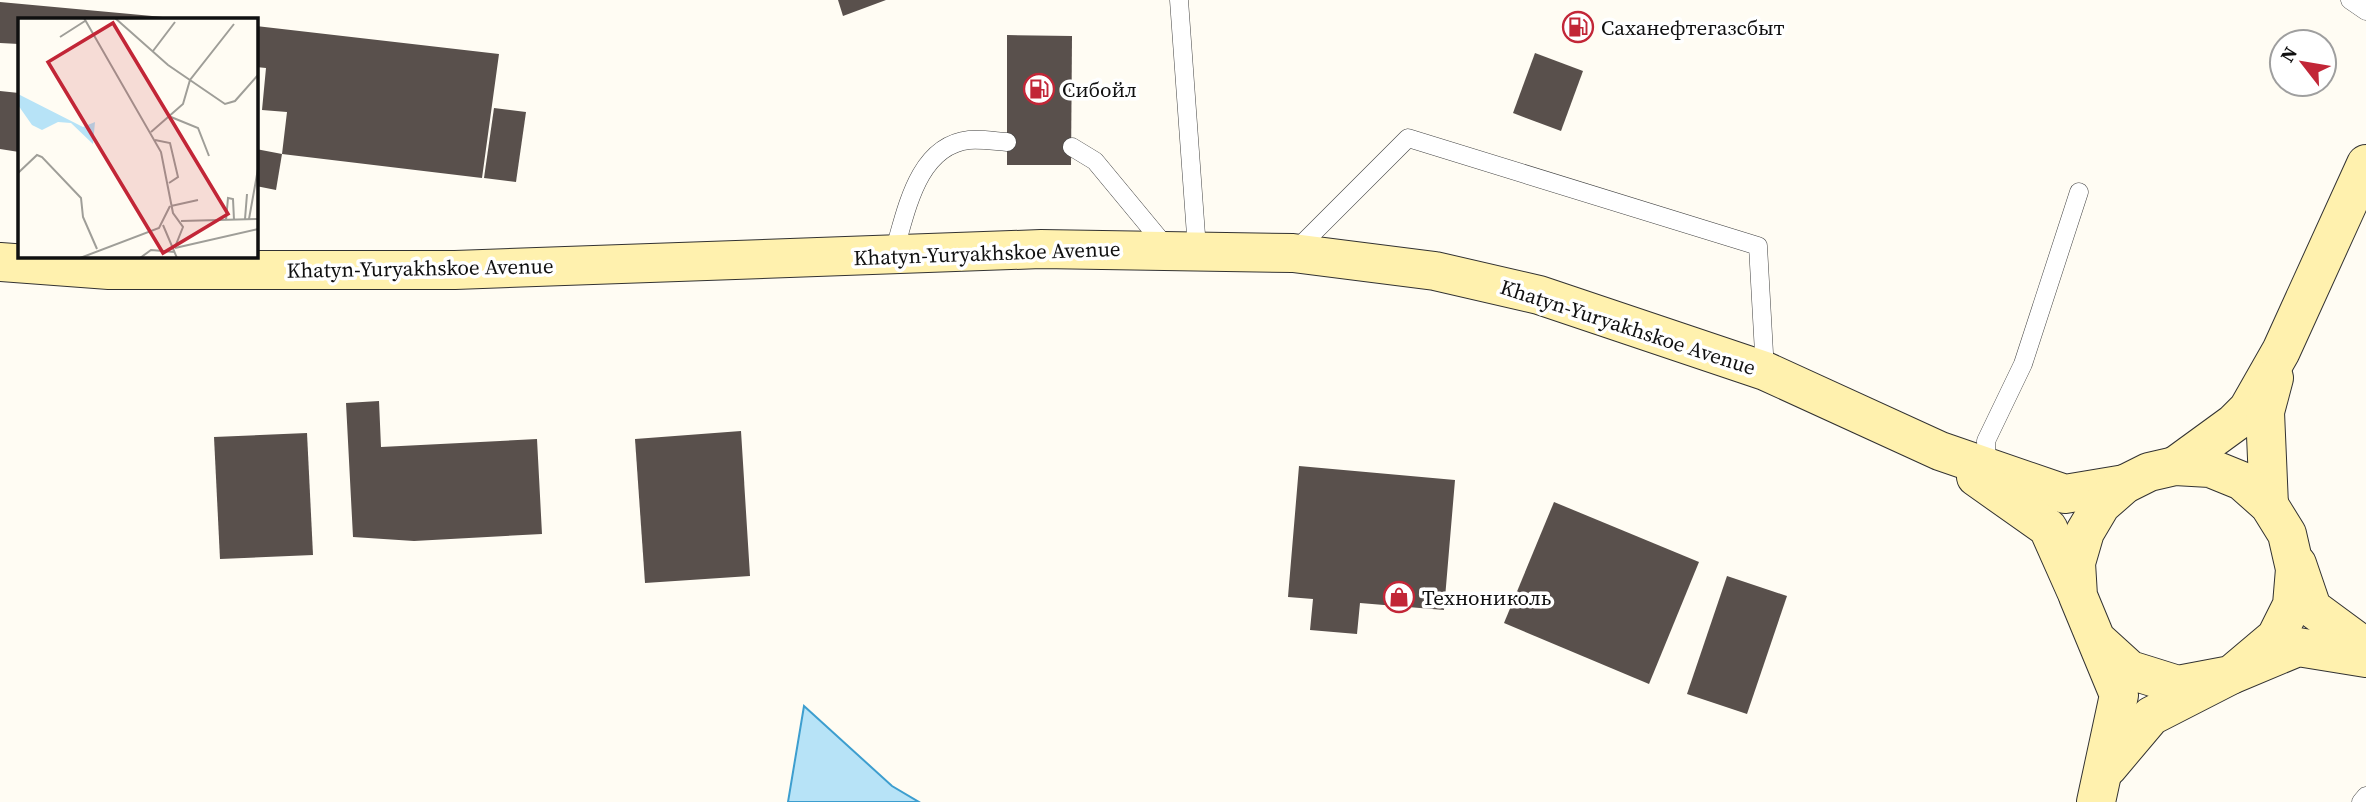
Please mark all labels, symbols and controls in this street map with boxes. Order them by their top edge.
fuel station icon: Саханефтегазсбыт [1561,10,1595,44]
place label: Саханефтегазсбыт [1601,13,1785,42]
inset map [18,18,257,257]
north arrow [2268,28,2338,98]
text: N [2274,41,2303,67]
fuel station icon: Сибойл [1022,72,1056,106]
place label: Сибойл [1062,75,1137,104]
street label: Khatyn-Yuryakhskoe Avenue [853,234,1121,272]
street label: Khatyn-Yuryakhskoe Avenue [286,251,554,285]
street label: Khatyn-Yuryakhskoe Avenue [1497,272,1759,382]
shop icon: Технониколь [1382,580,1416,614]
place label: Технониколь [1422,583,1551,612]

